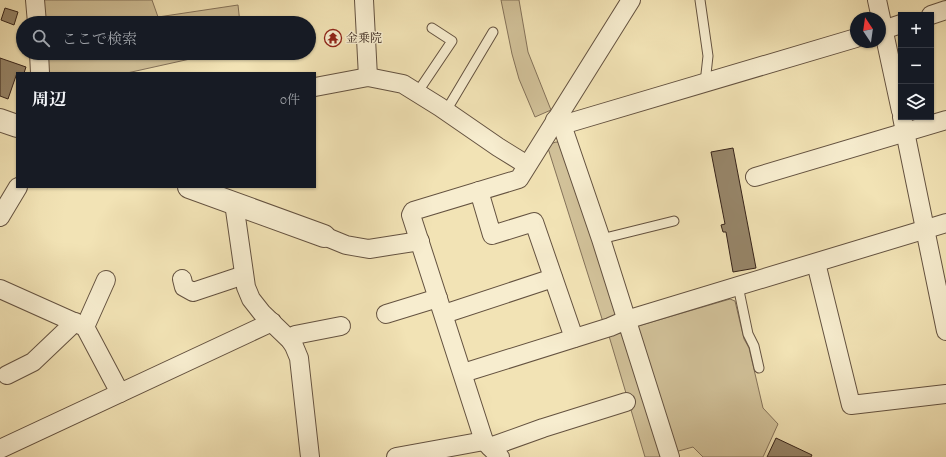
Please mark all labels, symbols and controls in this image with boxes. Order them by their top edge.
north arrow [850,12,886,48]
map controls [898,12,934,120]
button: + [898,12,934,48]
search box [16,16,316,60]
icon: search [30,27,52,49]
temple icon: 金乗院 [323,28,343,48]
text: ここで検索 [62,29,137,49]
place label: 金乗院 [346,30,382,46]
button: − [898,48,934,84]
button: layers [898,84,934,120]
text: 周辺 [32,88,66,111]
text: 0件 [280,91,300,108]

